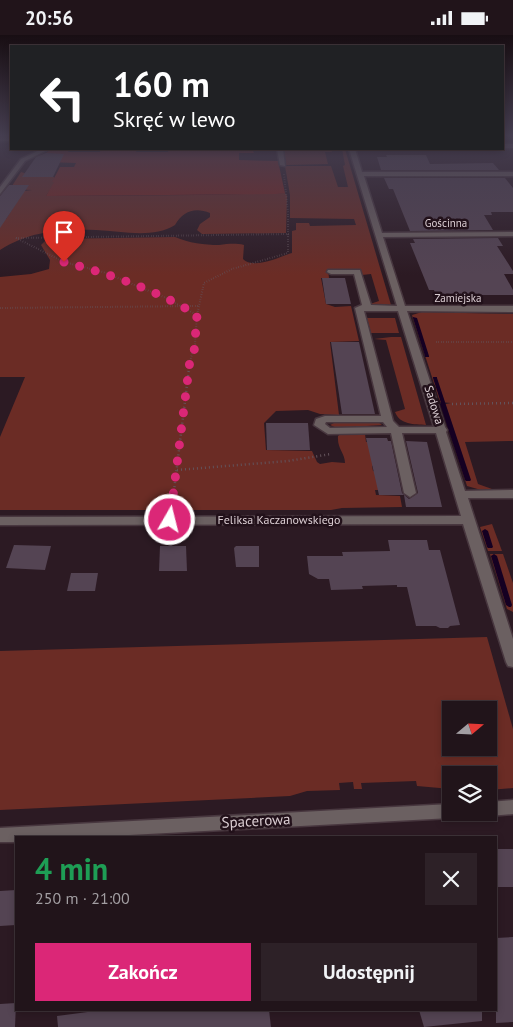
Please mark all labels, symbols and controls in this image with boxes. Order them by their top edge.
text: 20:56 [25,6,73,30]
text: 160 m [113,61,210,107]
icon: left [30,65,95,130]
text: Skręć w lewo [113,105,236,133]
pin [43,211,85,262]
street label: Gościnna [425,216,467,230]
icon: arrive [50,218,78,246]
street label: Zamiejska [435,291,481,305]
street label: Sadowa [421,384,447,426]
position arrow [143,493,195,545]
street label: Feliksa Kaczanowskiego [218,512,341,527]
north arrow [442,701,498,756]
map controls [442,701,497,821]
button: layers [442,766,497,821]
street label: Spacerowa [221,809,291,832]
text: 4 min [35,849,108,888]
button: close [425,853,477,905]
text: 250 m · 21:00 [35,888,130,908]
button: Zakończ [35,943,251,1001]
button: Udostępnij [261,943,477,1001]

